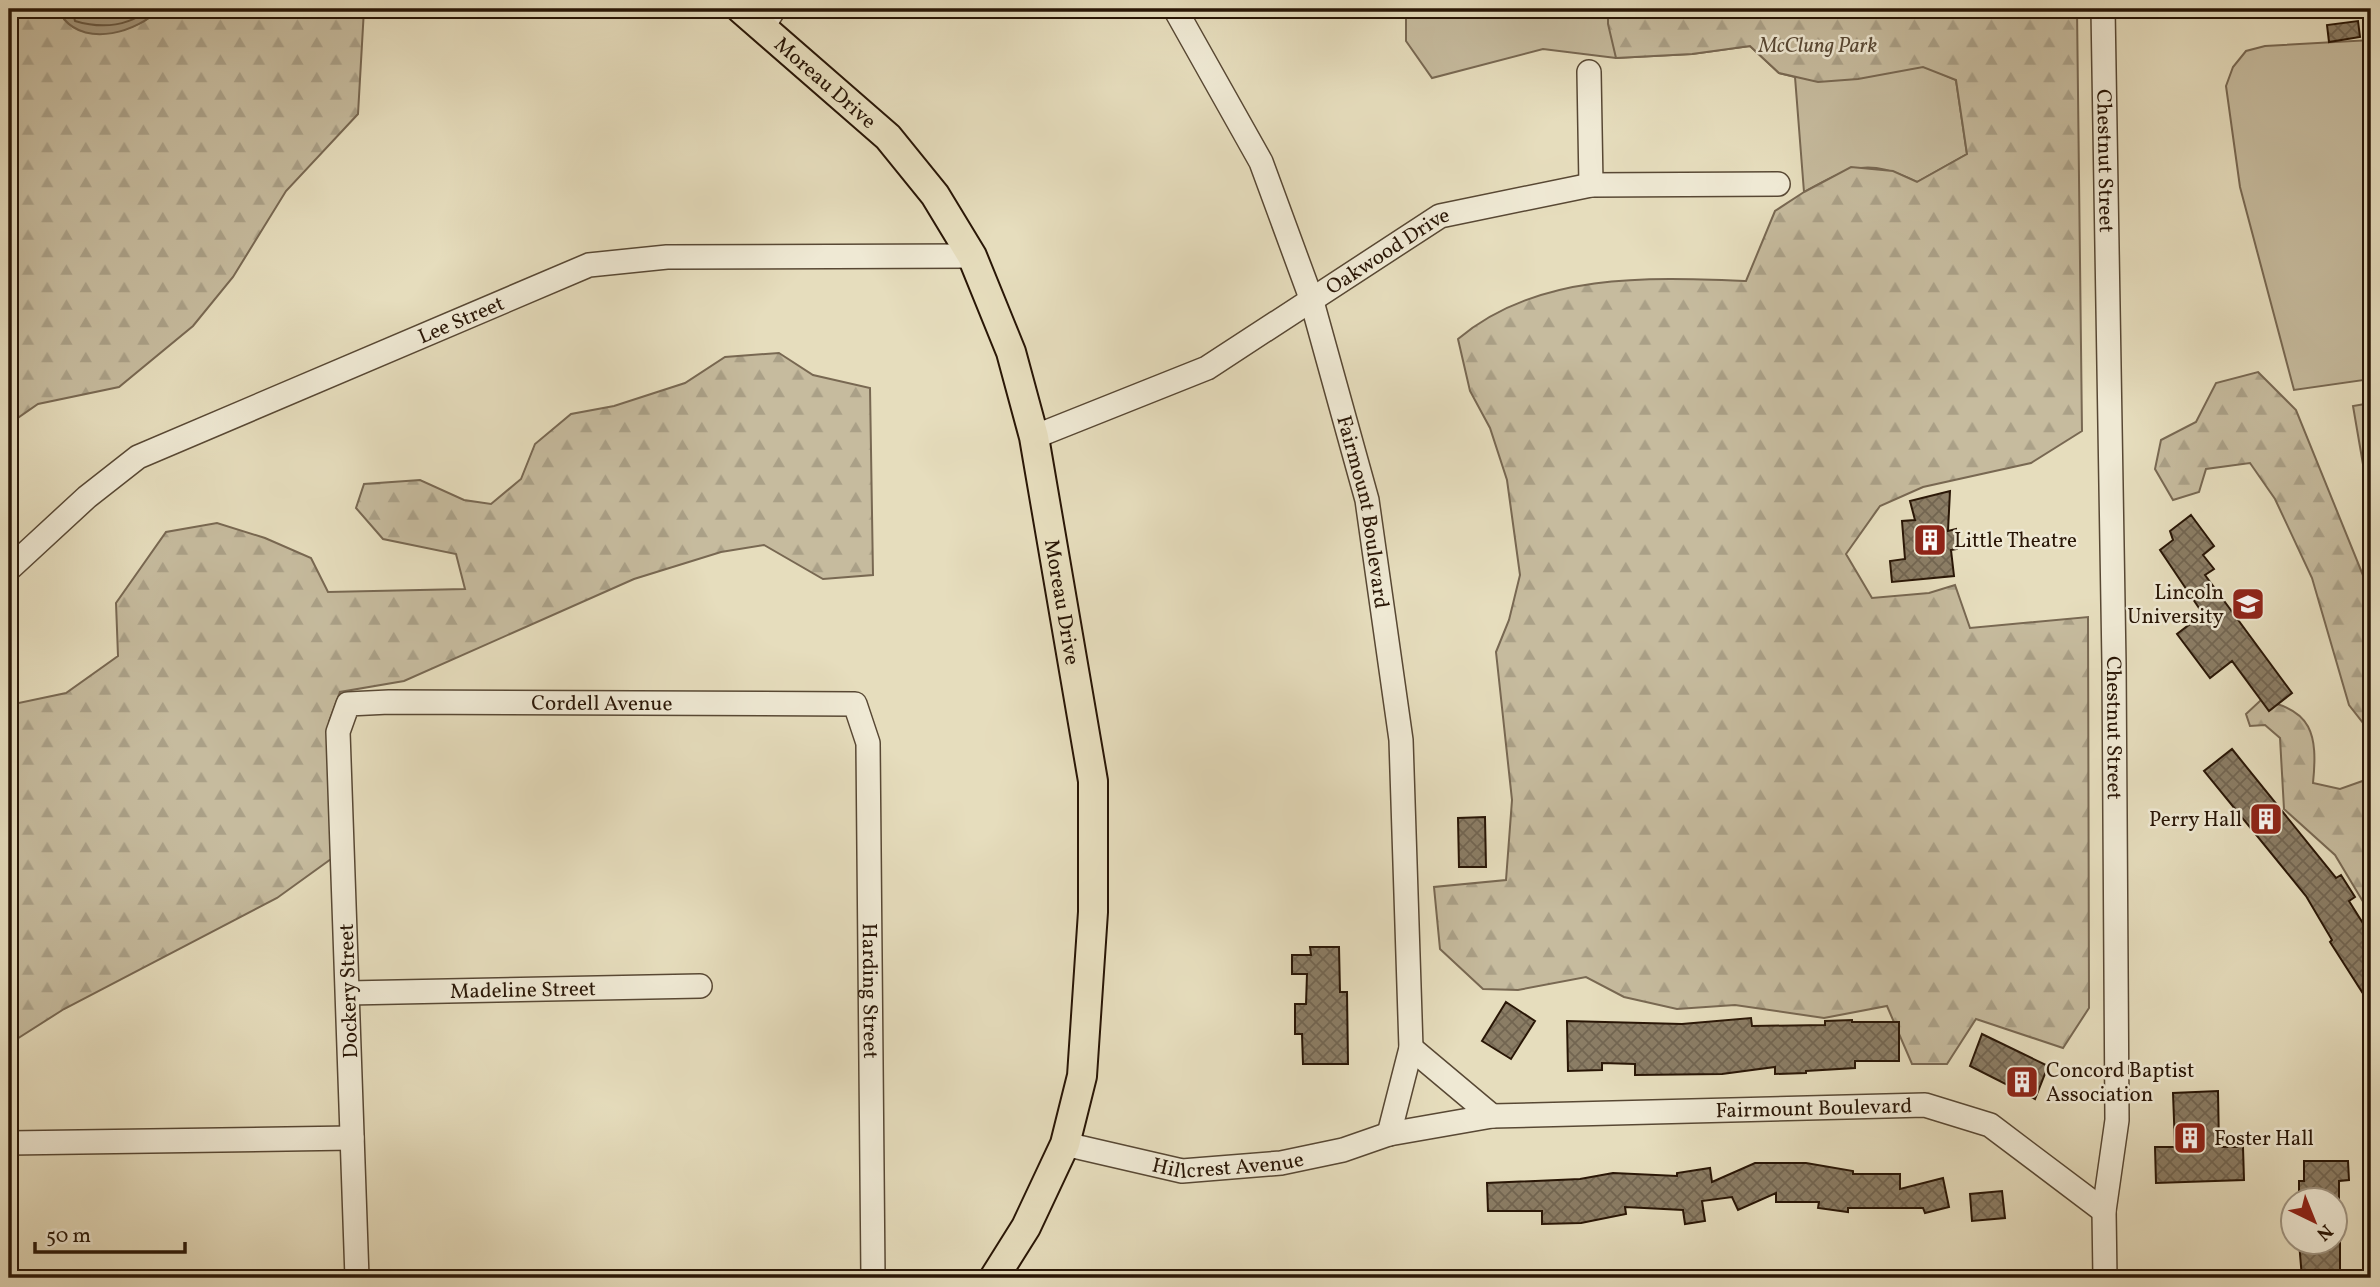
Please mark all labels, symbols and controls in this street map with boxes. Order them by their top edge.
street label: Moreau Drive [767,31,882,136]
park label: McClung Park [1758,32,1877,61]
street label: Chestnut Street [2088,89,2120,233]
street label: Oakwood Drive [1321,201,1452,303]
street label: Lee Street [414,290,509,352]
street label: Fairmount Boulevard [1328,412,1395,610]
building icon: Little Theatre [1911,521,1949,559]
place label: Little Theatre [1954,527,2077,556]
street label: Moreau Drive [1036,537,1086,667]
place label: Lincoln University [2127,579,2225,632]
school or university icon: Lincoln University [2229,585,2267,623]
street label: Chestnut Street [2098,656,2128,800]
street label: Cordell Avenue [531,690,673,719]
building icon: Perry Hall [2247,800,2285,838]
place label: Perry Hall [2149,806,2242,835]
street label: Dockery Street [333,923,366,1059]
street label: Harding Street [854,923,884,1059]
street label: Madeline Street [450,975,596,1007]
place label: Concord Baptist Association [2046,1057,2194,1110]
building icon: Concord Baptist Association [2003,1063,2041,1101]
street label: Fairmount Boulevard [1715,1092,1913,1126]
building icon: Foster Hall [2171,1119,2209,1157]
place label: Foster Hall [2214,1125,2314,1154]
street label: Hillcrest Avenue [1149,1146,1307,1187]
north arrow [2278,1186,2348,1256]
scale bar [35,1210,186,1254]
text: N [2310,1218,2338,1246]
text: 50 m [46,1222,91,1251]

